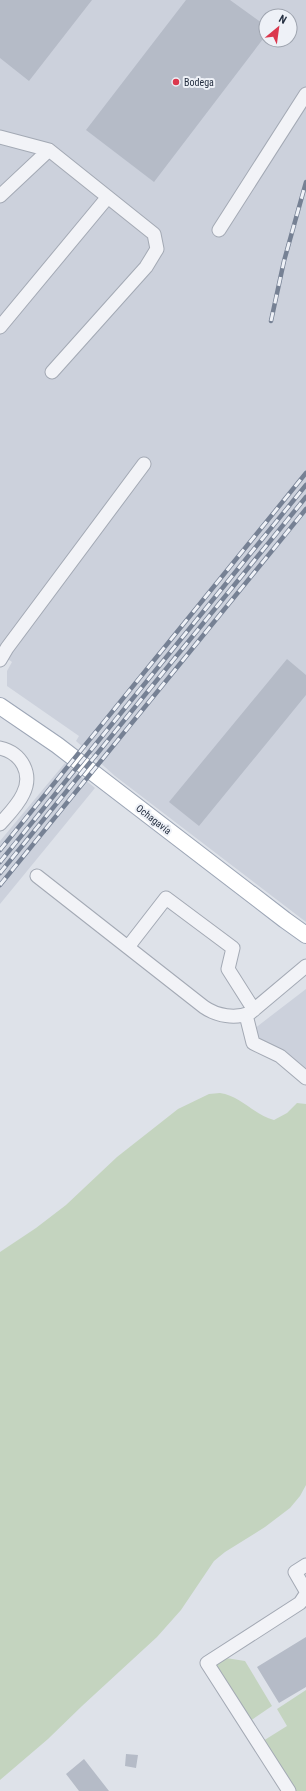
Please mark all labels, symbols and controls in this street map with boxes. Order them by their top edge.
north arrow [258,8,298,48]
text: N [277,12,289,27]
marker: Bodega [171,77,181,87]
place label: Bodega [184,77,214,88]
street label: Ochagavía [134,802,174,837]

